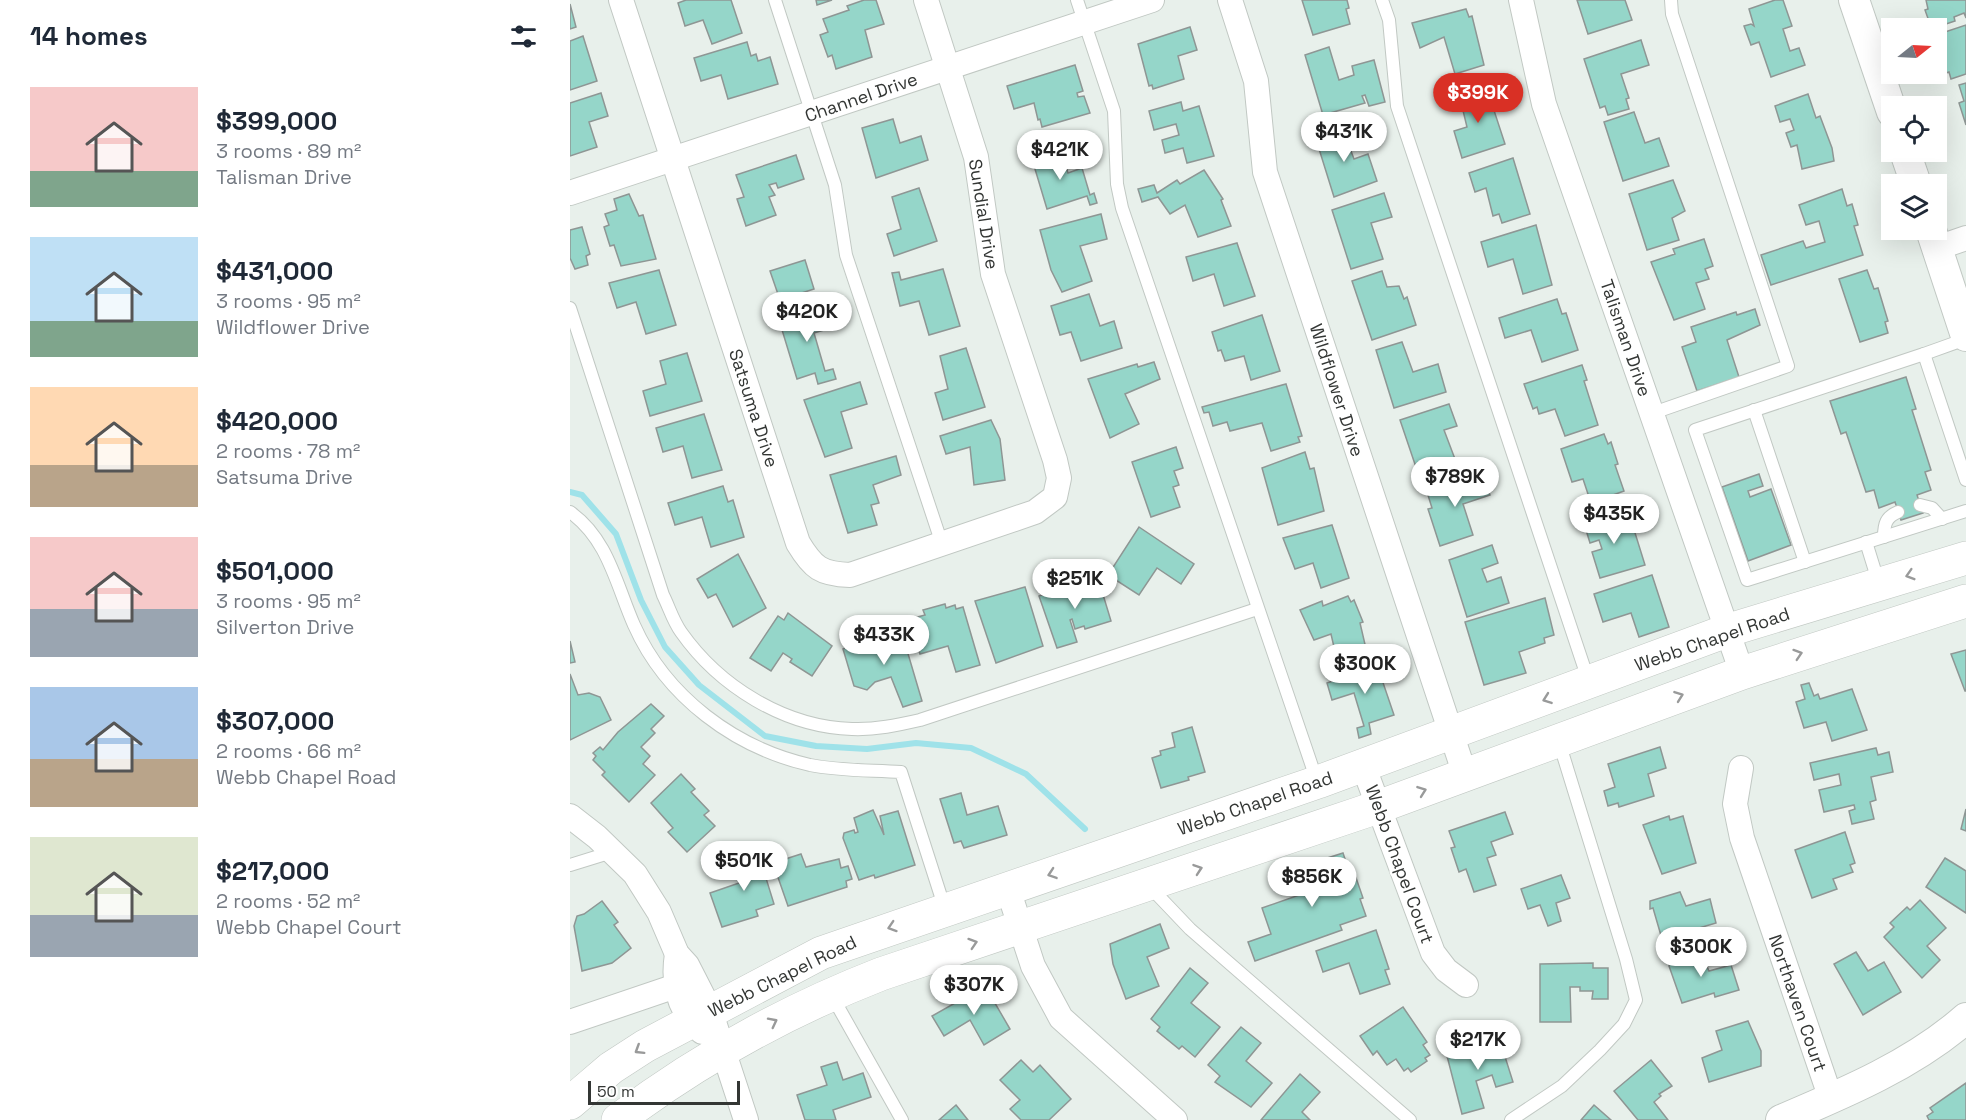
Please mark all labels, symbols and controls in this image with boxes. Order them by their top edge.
north arrow [1881,18,1947,84]
map controls [1881,18,1947,240]
text: 14 homes [30,19,148,53]
icon: filters [507,20,540,53]
street label: Channel Drive [802,67,920,127]
pin: $399K [1436,73,1520,124]
text: $399K [1447,79,1509,105]
button: locate [1881,96,1947,162]
text: $399,000 [216,104,337,138]
icon: home [78,111,150,183]
pin: $431K [1302,112,1386,163]
text: $431K [1315,118,1373,144]
pin: $421K [1018,130,1102,181]
text: $421K [1031,136,1089,162]
text: 3 rooms · 89 m² [216,138,361,164]
street label: Sundial Drive [964,157,1004,271]
text: Talisman Drive [216,164,352,190]
button: layers [1881,174,1947,240]
text: $431,000 [216,254,333,288]
icon: home [78,261,150,333]
street label: Talisman Drive [1595,276,1657,400]
text: 3 rooms · 95 m² [216,288,361,314]
pin: $420K [765,292,849,343]
text: $420K [776,298,838,324]
text: Wildflower Drive [216,314,370,340]
street label: Wildflower Drive [1305,321,1369,459]
street label: Satsuma Drive [724,346,784,470]
text: $420,000 [216,404,338,438]
icon: home [78,411,150,483]
text: 2 rooms · 78 m² [216,438,360,464]
pin: $789K [1413,457,1497,508]
text: $789K [1425,463,1485,489]
text: Satsuma Drive [216,464,353,490]
pin: $435K [1572,494,1656,545]
text: $435K [1583,500,1645,526]
text: $501,000 [216,554,334,588]
pin: $251K [1033,559,1117,610]
icon: home [78,561,150,633]
text: $251K [1046,565,1104,591]
one-way arrow [1905,568,1916,581]
text: 3 rooms · 95 m² [216,588,361,614]
street label: Webb Chapel Road [1631,602,1793,676]
text: Silverton Drive [216,614,354,640]
pin: $433K [842,615,926,666]
text: $433K [853,621,915,647]
pin: $300K [1323,644,1407,695]
one-way arrow [1792,649,1803,661]
text: $300K [1334,650,1396,676]
one-way arrow [1673,690,1684,703]
one-way arrow [1542,691,1552,704]
text: $307,000 [216,704,334,738]
icon: home [78,711,150,783]
text: 2 rooms · 66 m² [216,738,361,764]
text: Webb Chapel Road [216,764,396,790]
street label: Webb Chapel Road [1174,766,1336,840]
street label: Webb Chapel Court [1361,782,1439,946]
one-way arrow [1416,785,1427,798]
pin: $501K [702,841,786,892]
text: $501K [715,847,773,873]
text: $217,000 [216,854,329,888]
pin: $856K [1270,857,1354,908]
icon: home [78,861,150,933]
one-way arrow [1192,863,1203,876]
text: $856K [1282,863,1343,889]
one-way arrow [1047,866,1058,879]
text: 2 rooms · 52 m² [216,888,360,914]
text: Webb Chapel Court [216,914,402,940]
one-way arrow [887,920,898,932]
pin: $300K [1659,927,1743,978]
street label: Webb Chapel Road [704,930,860,1022]
street label: Northaven Court [1764,931,1832,1075]
text: $300K [1670,933,1732,959]
one-way arrow [967,938,978,950]
pin: $307K [932,965,1016,1016]
text: $307K [944,971,1004,997]
one-way arrow [766,1018,777,1029]
pin: $217K [1436,1020,1520,1071]
text: $217K [1450,1026,1506,1052]
one-way arrow [635,1042,645,1054]
scale bar [588,1078,740,1106]
text: 50 m [597,1081,635,1102]

